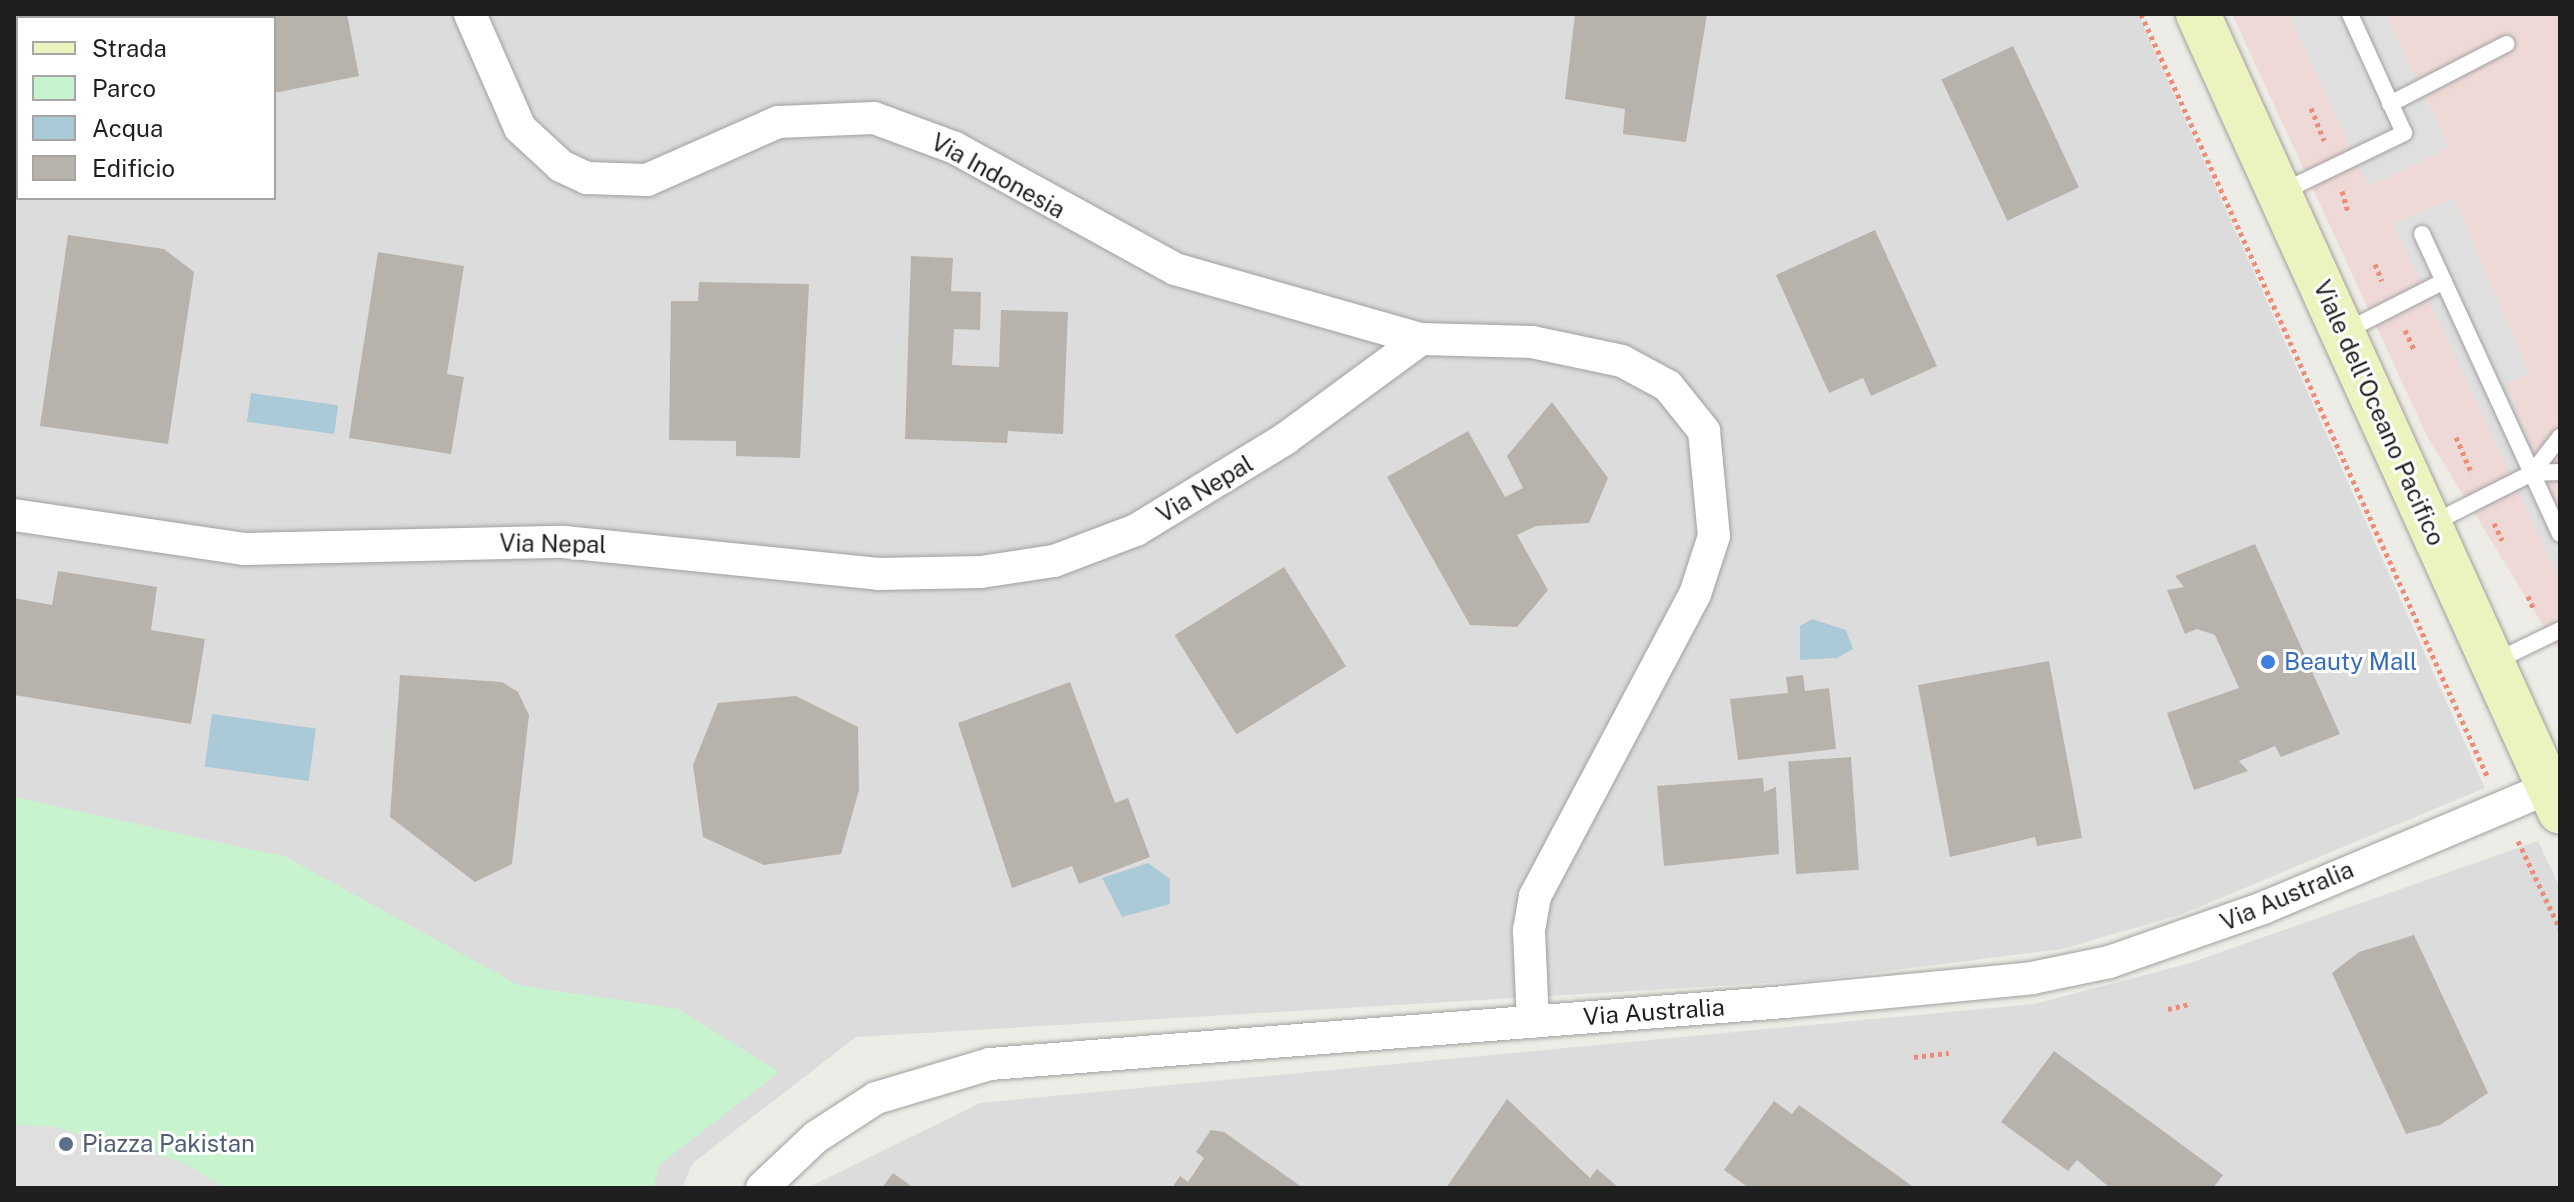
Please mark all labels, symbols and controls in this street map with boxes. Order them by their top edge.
legend [16,16,276,200]
text: Strada [92,34,167,62]
text: Parco [92,74,156,102]
text: Acqua [92,114,163,142]
street label: Via Indonesia [926,127,1070,225]
text: Edificio [92,154,175,182]
street label: Viale dell'Oceano Pacifico [2307,276,2451,550]
street label: Via Nepal [1152,449,1258,529]
street label: Via Nepal [499,529,607,559]
place label: Beauty Mall [2284,648,2417,676]
marker: Beauty Mall [2259,653,2277,671]
street label: Via Australia [2216,855,2358,937]
street label: Via Australia [1582,993,1726,1031]
place label: Piazza Pakistan [82,1130,255,1158]
marker: Piazza Pakistan [57,1135,75,1153]

